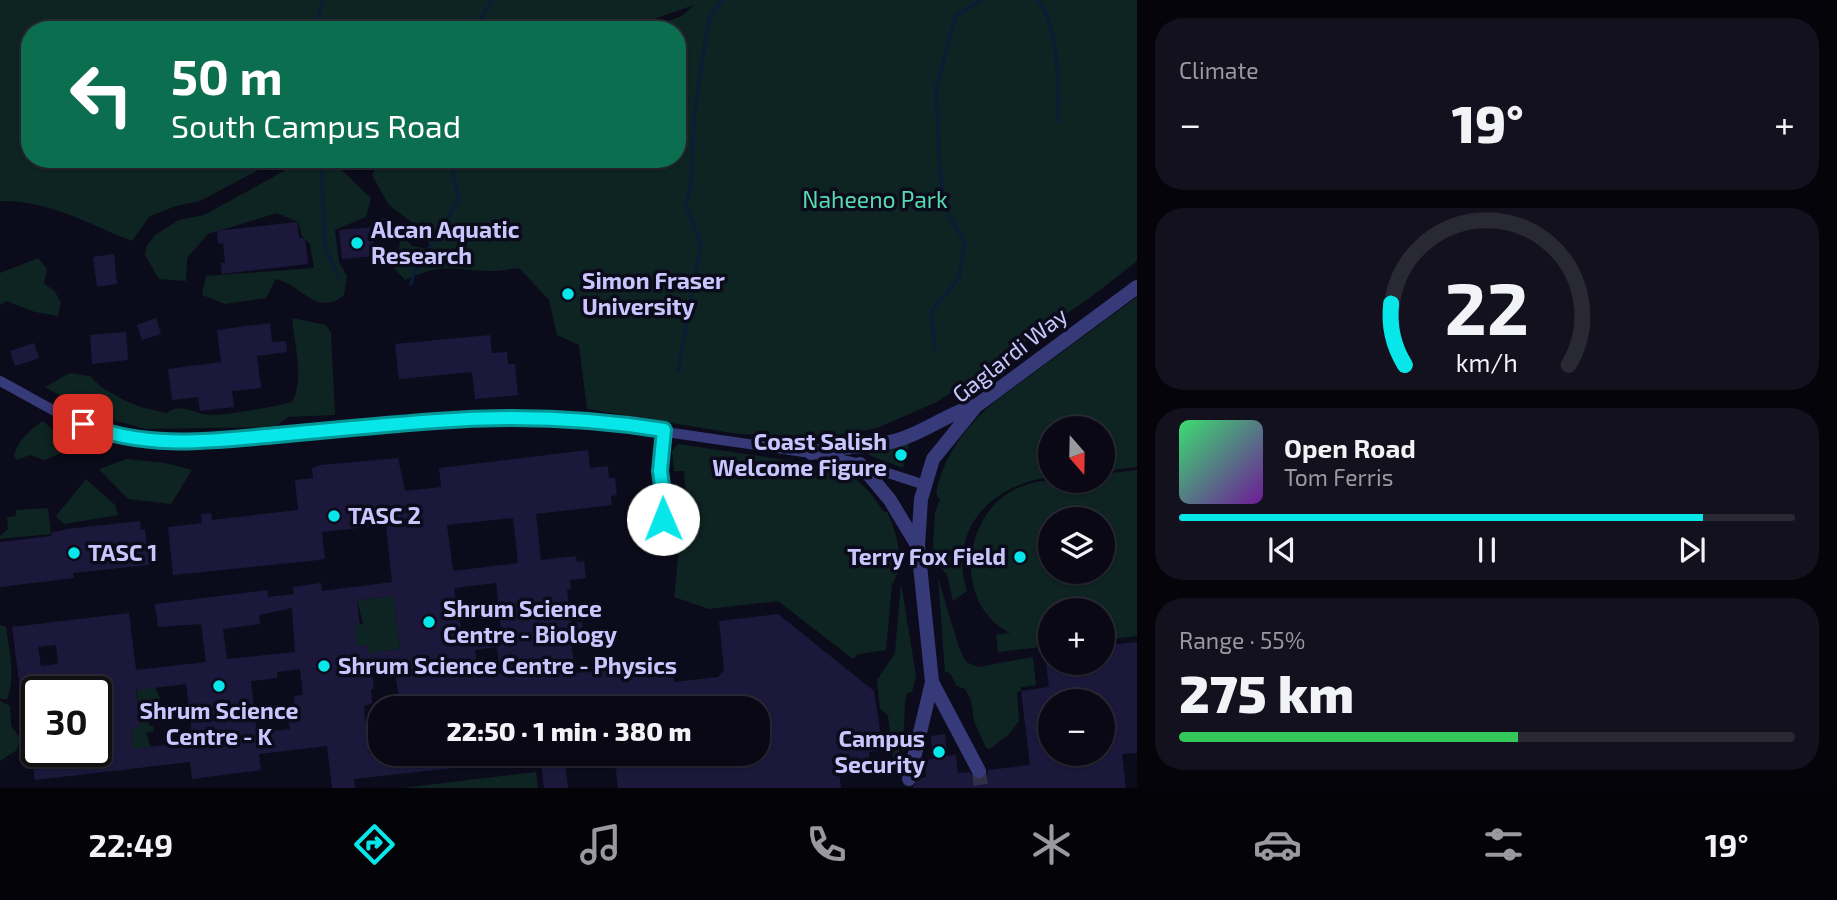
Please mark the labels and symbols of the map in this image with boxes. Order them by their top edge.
park label: Naheeno Park [802,185,948,213]
place label: Alcan Aquatic Research [371,215,520,269]
marker: Alcan Aquatic Research [349,235,365,251]
place label: Simon Fraser University [582,266,725,320]
marker: Simon Fraser University [560,286,576,302]
street label: Gaglardi Way [946,301,1073,408]
pin [53,394,113,454]
north arrow [1038,416,1115,494]
place label: Coast Salish Welcome Figure [712,427,887,481]
marker: Coast Salish Welcome Figure [893,447,909,463]
position arrow [626,482,700,556]
place label: TASC 2 [348,501,421,529]
marker: TASC 2 [326,508,342,524]
place label: TASC 1 [88,538,157,566]
place label: Terry Fox Field [847,542,1006,570]
marker: TASC 1 [66,545,82,561]
marker: Terry Fox Field [1012,549,1028,565]
place label: Shrum Science Centre - Biology [443,594,617,648]
marker: Shrum Science Centre - Biology [421,614,437,630]
place label: Shrum Science Centre - Physics [338,651,677,679]
marker: Shrum Science Centre - Physics [316,658,332,674]
speed limit sign: 30 [21,676,112,767]
marker: Shrum Science Centre - K [211,678,227,694]
place label: Shrum Science Centre - K [140,696,298,750]
place label: Campus Security [835,724,925,778]
marker: Campus Security [931,744,947,760]

